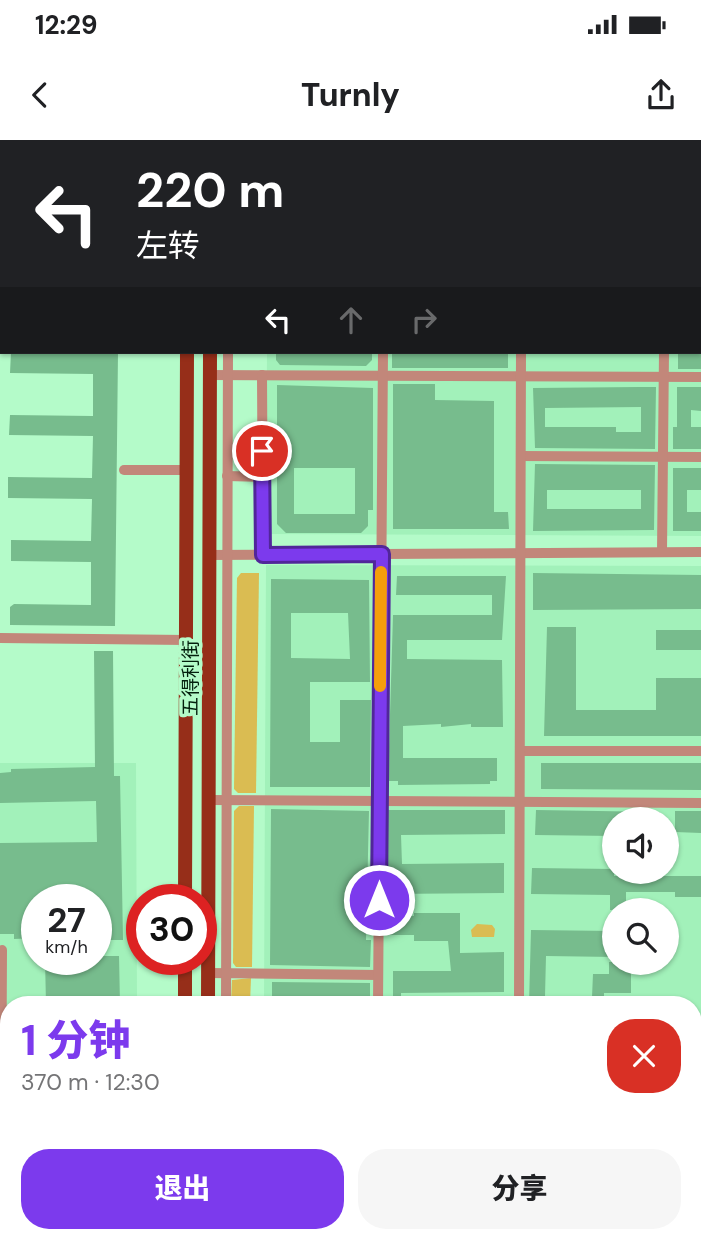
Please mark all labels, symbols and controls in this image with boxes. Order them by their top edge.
text: 12:29 [35,8,97,42]
text: Turnly [301,74,400,116]
icon: back [21,76,59,114]
icon: share [642,76,680,114]
text: 220 m [136,158,284,222]
icon: left [21,168,112,259]
text: 左转 [136,225,200,267]
icon: left [259,301,297,339]
icon: ahead [332,301,370,339]
icon: right [405,301,443,339]
pin [232,421,292,481]
icon: arrive [243,432,281,470]
street label: 五得利街 [178,640,203,716]
map controls [602,807,679,975]
button: sound [602,807,679,884]
position arrow [342,863,416,937]
speed limit sign: 30 [126,884,217,975]
text: 27 [47,897,86,943]
button: search [602,898,679,975]
text: km/h [45,935,88,959]
text: 1 分钟 [21,1013,130,1068]
button: close [607,1019,681,1093]
text: 370 m · 12:30 [21,1067,160,1097]
button: 退出 [21,1149,344,1229]
button: 分享 [358,1149,681,1229]

